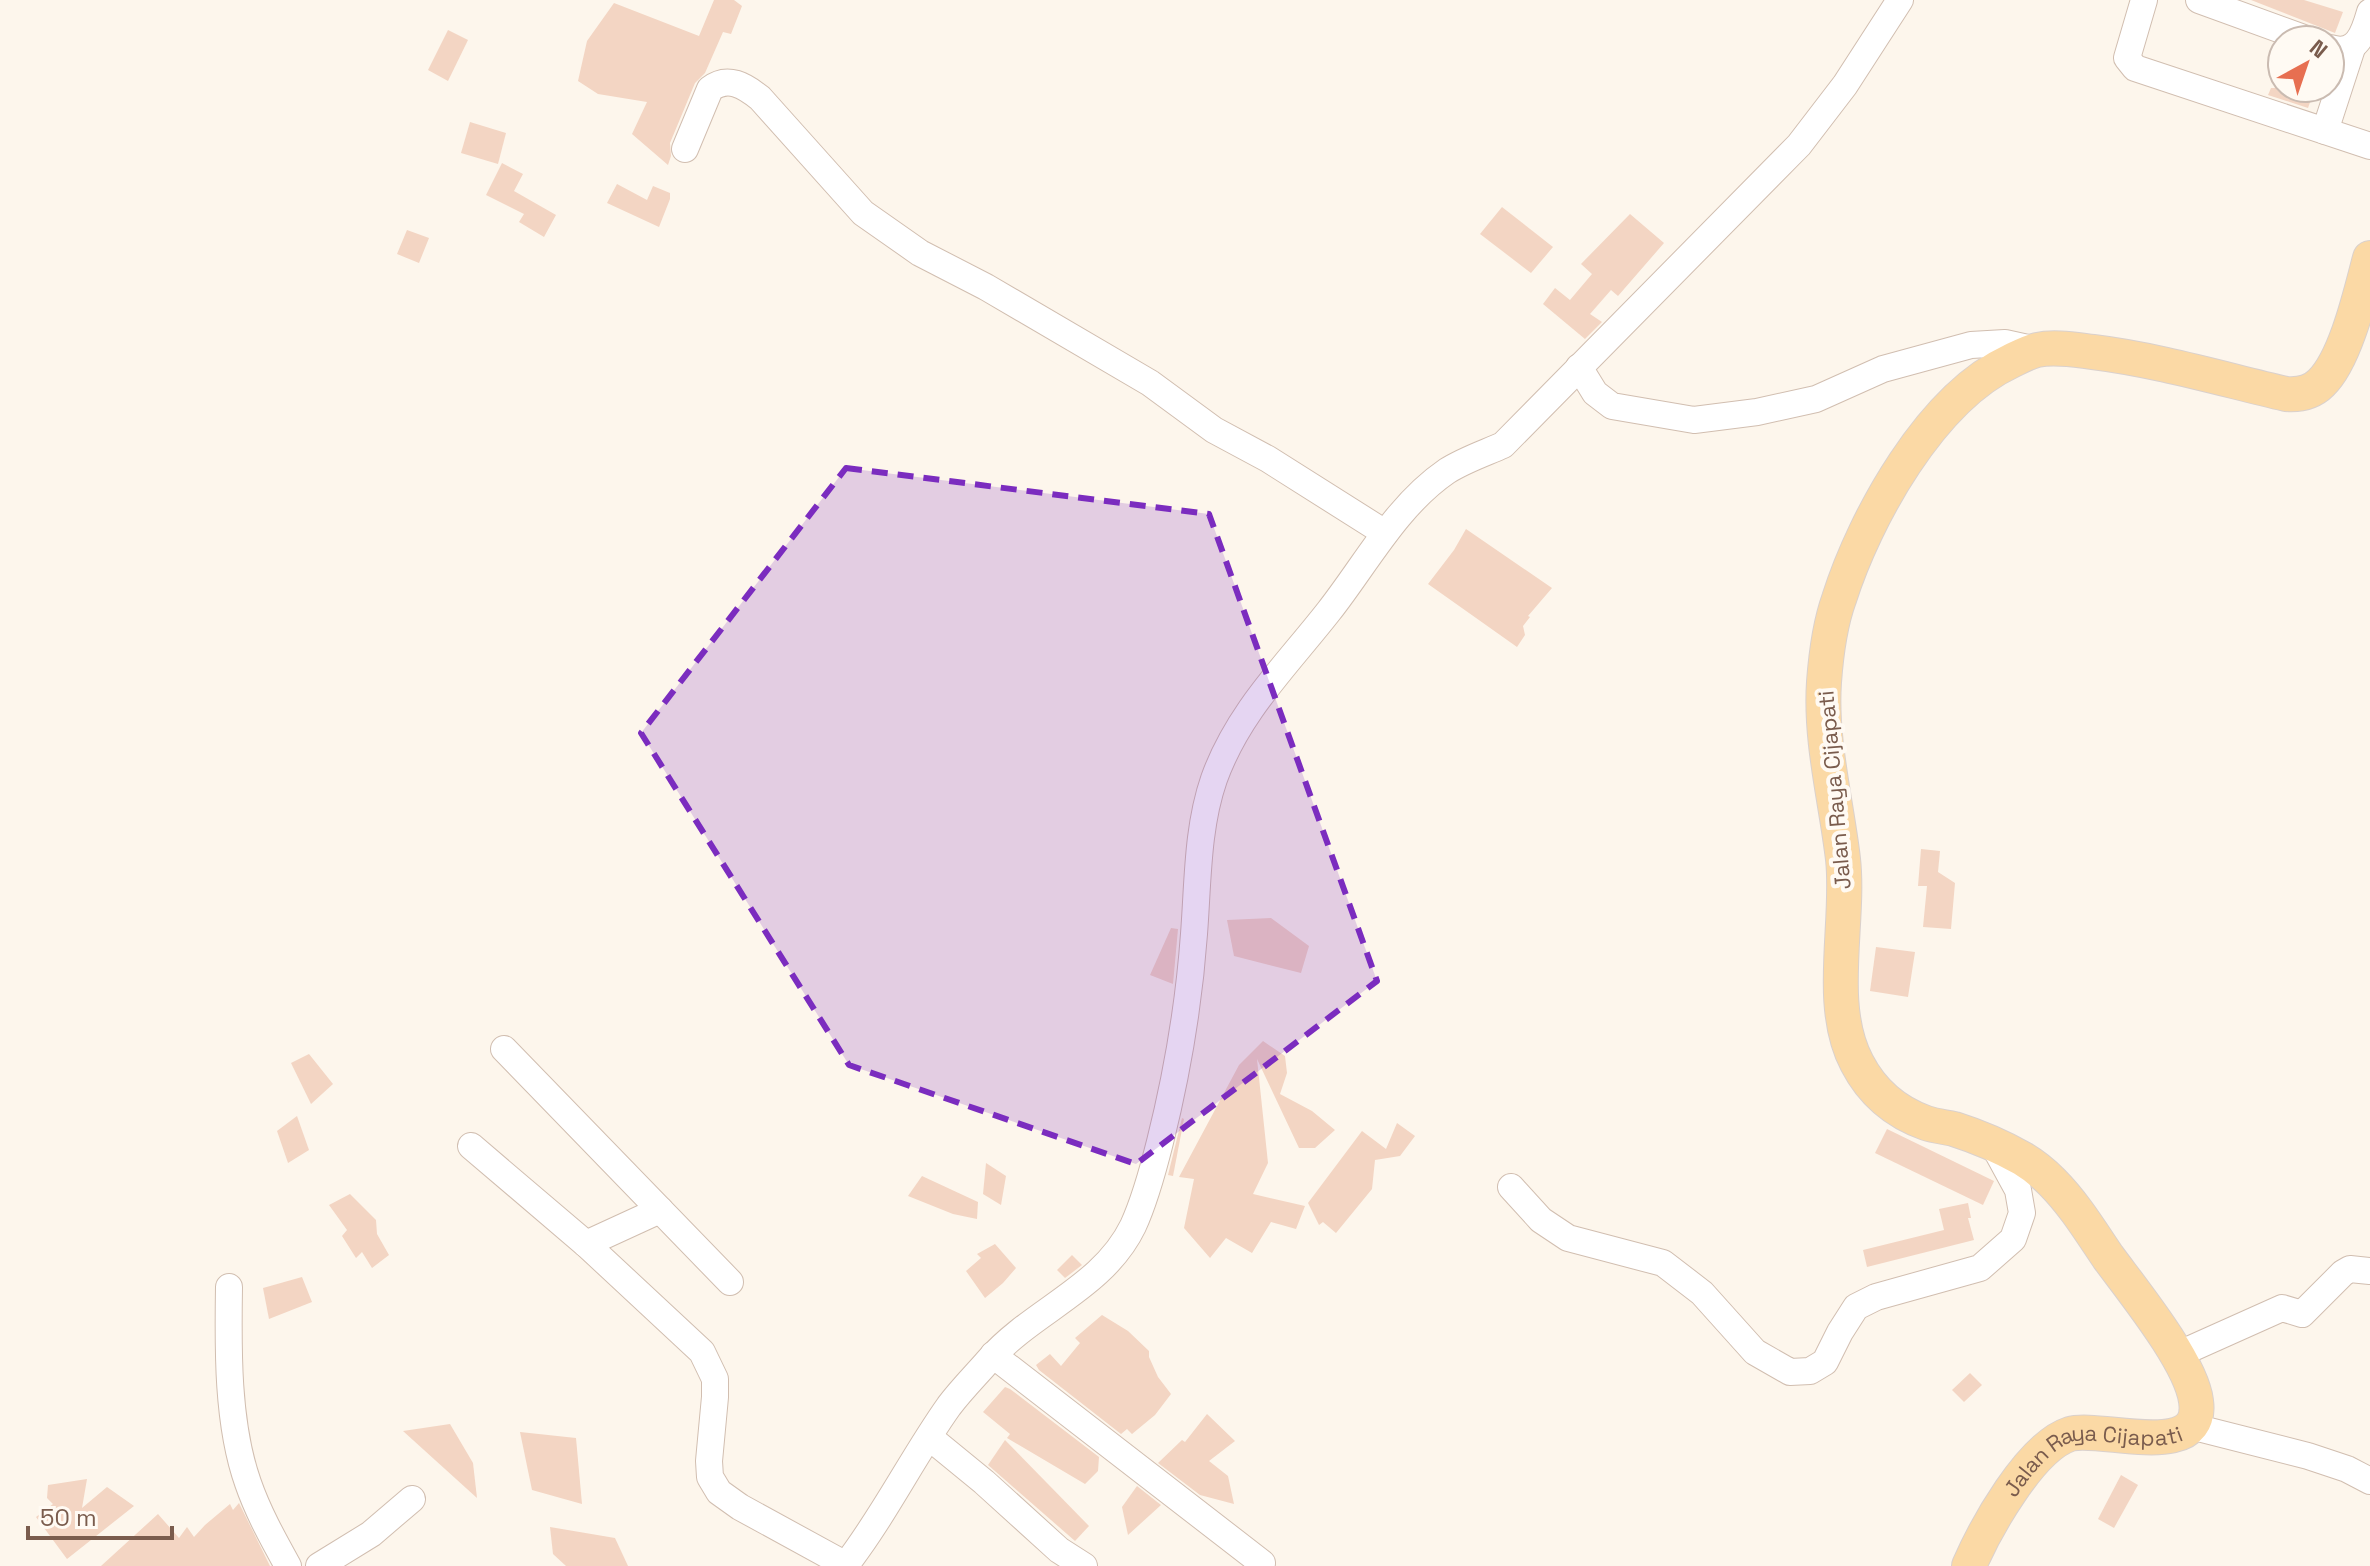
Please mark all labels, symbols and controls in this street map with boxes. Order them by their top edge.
north arrow [2266,24,2346,104]
text: N [2304,33,2334,64]
street label: Jalan Raya Cijapati [1811,689,1857,891]
street label: Jalan Raya Cijapati [1997,1418,2187,1502]
scale bar [28,1490,172,1540]
text: 50 m [40,1502,97,1533]

